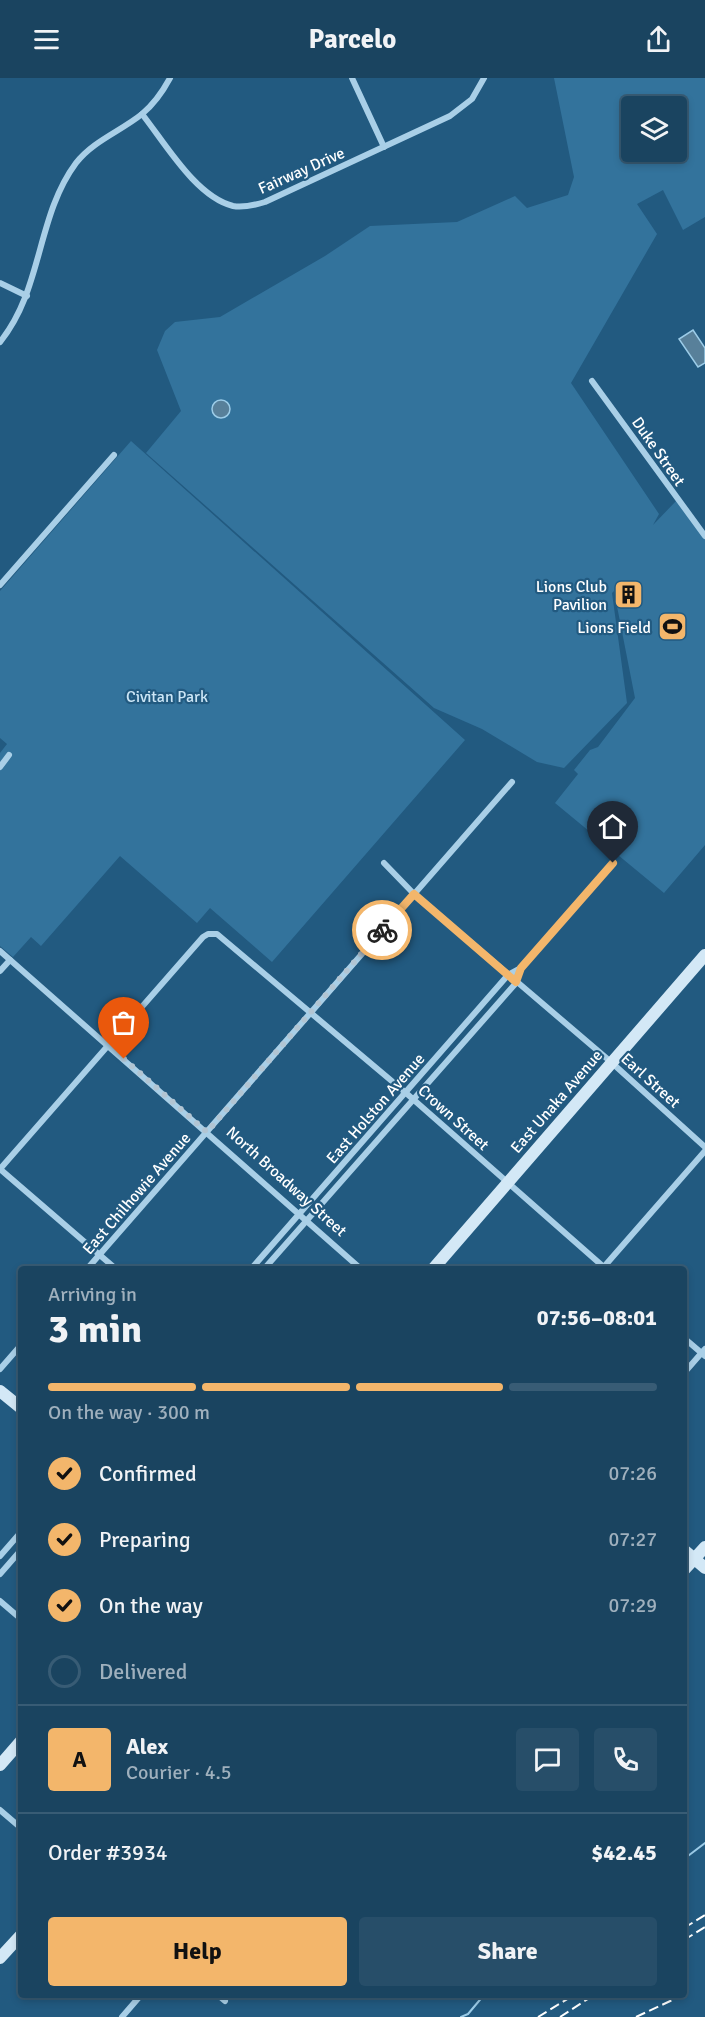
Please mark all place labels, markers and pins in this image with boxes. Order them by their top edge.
place label: Lions Club Pavilion [536,577,607,615]
building icon: Lions Club Pavilion [612,579,644,611]
sports icon: Lions Field [656,611,688,643]
place label: Lions Field [577,618,651,638]
pin [587,801,638,863]
pin [98,997,149,1059]

